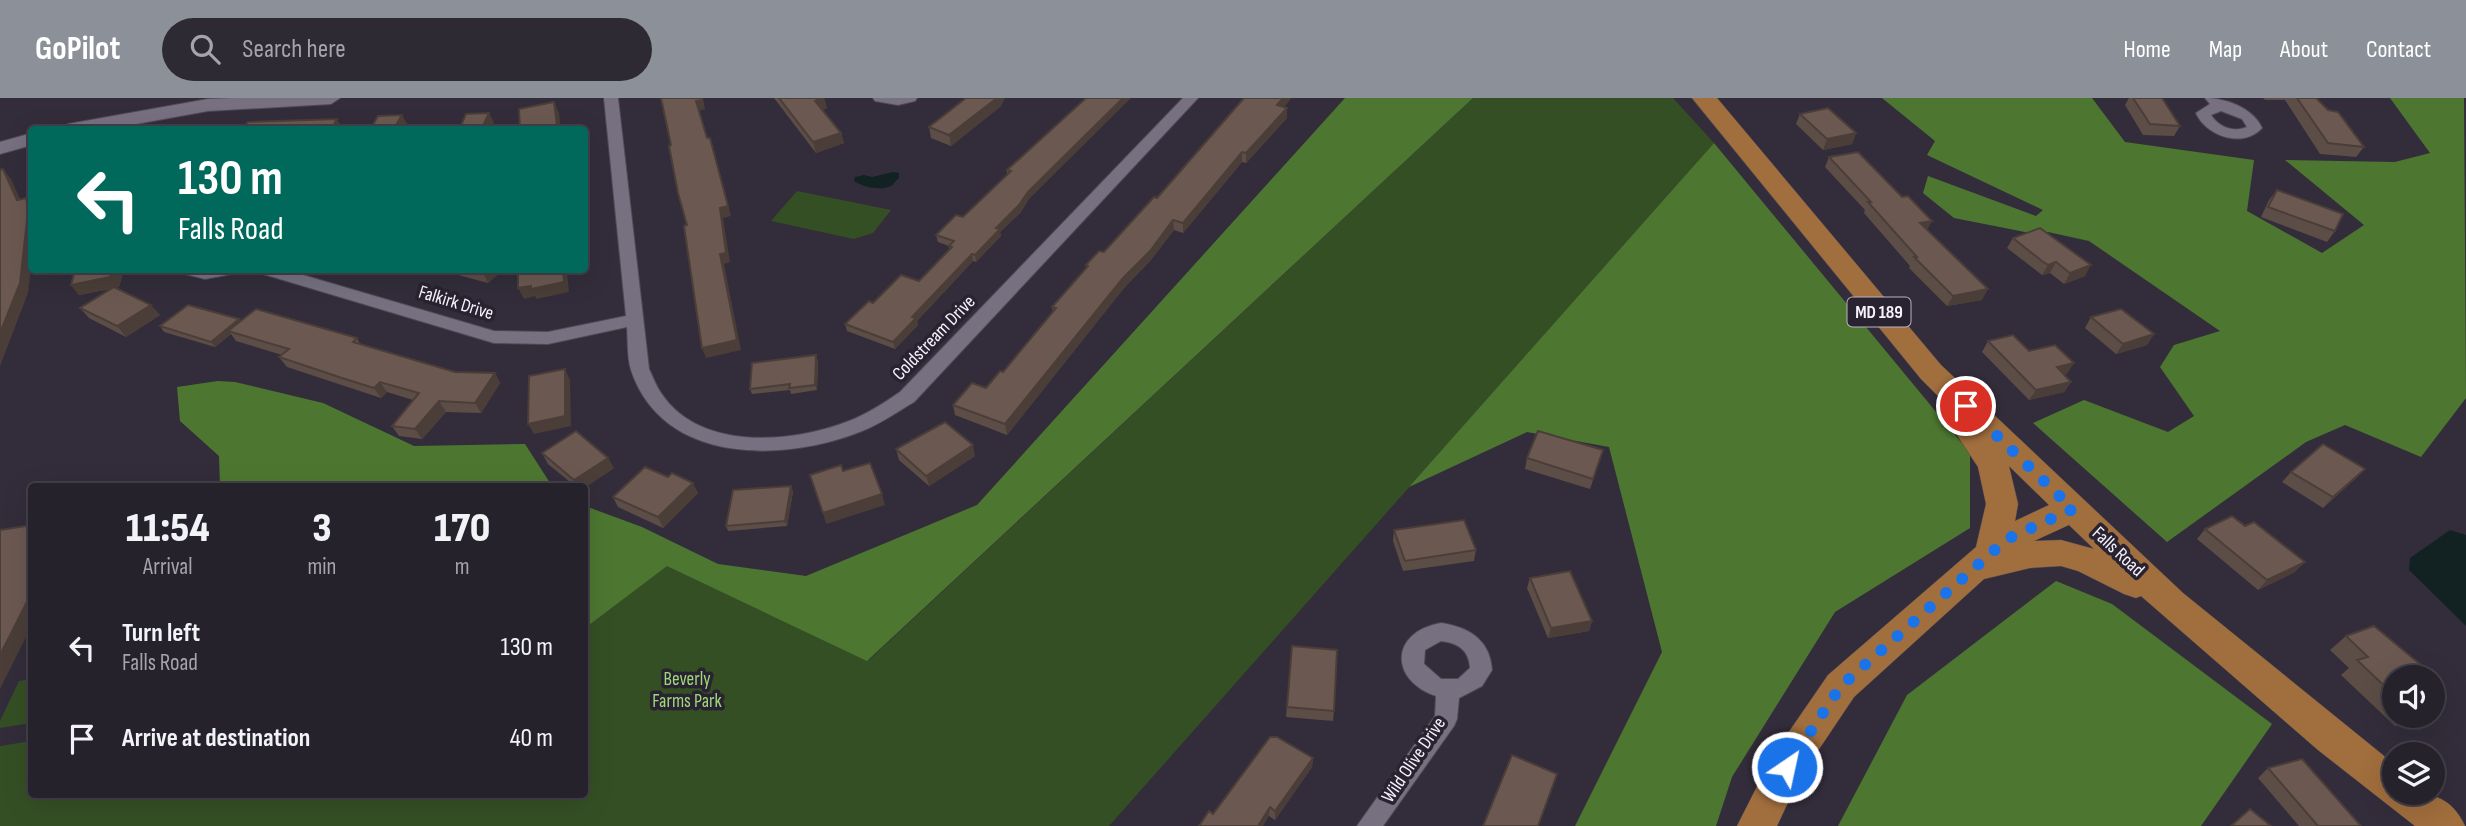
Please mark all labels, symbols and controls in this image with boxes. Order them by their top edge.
search box [162,18,652,81]
text: GoPilot [35,29,120,69]
icon: search [186,30,224,68]
text: Search here [242,34,346,65]
text: Home [2123,35,2171,64]
text: Map [2209,35,2242,64]
text: About [2280,35,2328,64]
text: Contact [2366,35,2431,64]
text: 130 m [178,150,283,209]
icon: left [63,154,154,245]
text: Falls Road [178,210,284,249]
street label: Falkirk Drive [416,281,496,325]
street label: Coldstream Drive [888,291,980,385]
road number: MD 189 [1848,298,1910,327]
pin [1936,376,1996,436]
icon: arrive [1947,387,1985,425]
text: 11:54 [126,503,210,554]
text: 3 [312,503,332,554]
text: 170 [434,503,490,554]
street label: Falls Road [2087,522,2149,582]
text: Arrival [143,553,192,581]
text: min [307,553,336,581]
text: m [455,553,470,581]
text: Turn left [122,618,200,649]
icon: left [63,629,101,667]
text: 130 m [501,632,553,663]
text: Falls Road [122,649,198,677]
map controls [2382,665,2445,805]
button: sound [2382,665,2445,728]
park label: Beverly Farms Park [652,668,722,713]
street label: Wild Olive Drive [1377,713,1451,807]
icon: arrive [63,720,101,758]
text: Arrive at destination [122,723,310,754]
text: 40 m [510,723,553,754]
position arrow [1750,730,1824,804]
button: layers [2382,742,2445,805]

